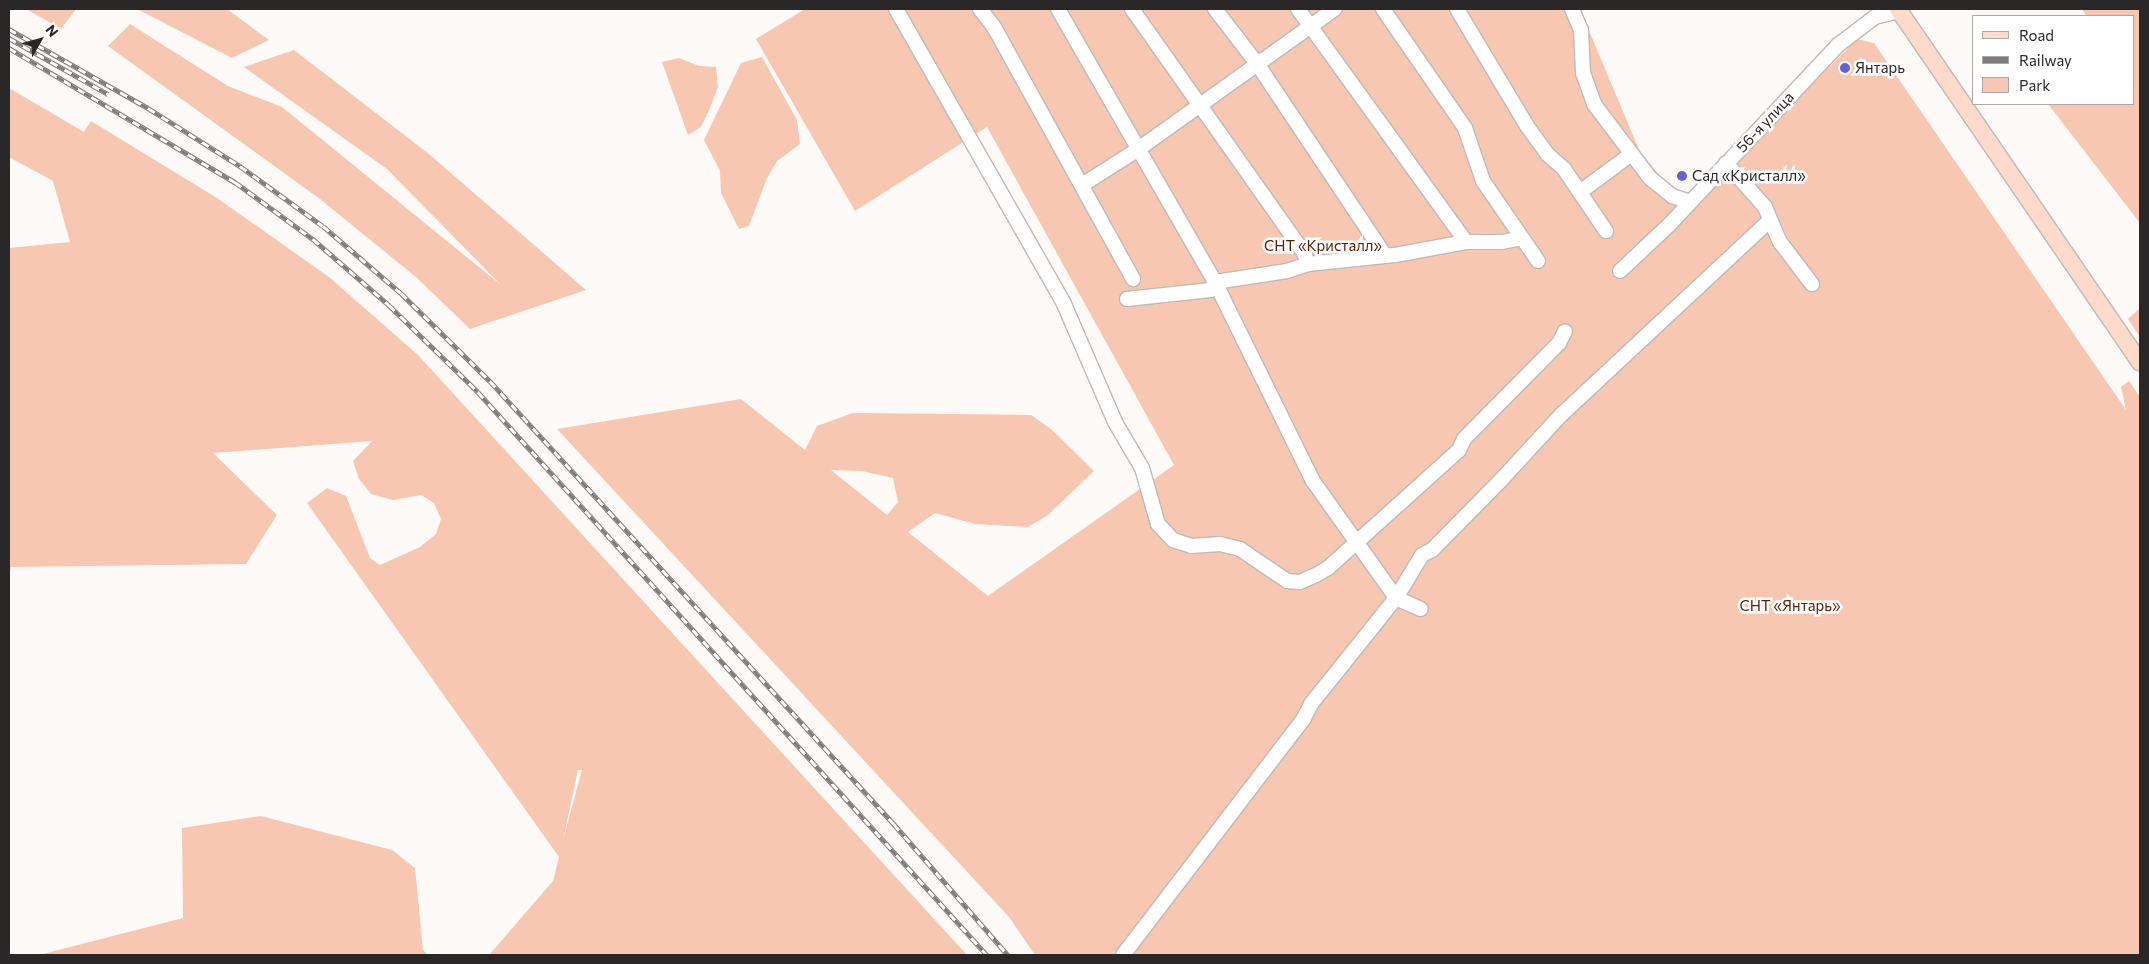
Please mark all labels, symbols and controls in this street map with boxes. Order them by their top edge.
north arrow [15,15,65,65]
legend [1972,15,2134,105]
text: N [42,21,62,40]
text: Road [2019,26,2054,44]
text: Railway [2019,51,2072,69]
place label: Янтарь [1855,59,1905,77]
marker: Янтарь [1839,62,1851,74]
text: Park [2019,76,2050,94]
street label: 56-я улица [1733,88,1797,156]
place label: Сад «Кристалл» [1692,167,1806,185]
marker: Сад «Кристалл» [1676,170,1688,182]
park label: СНТ «Кристалл» [1264,237,1382,255]
park label: СНТ «Янтарь» [1740,597,1840,615]

